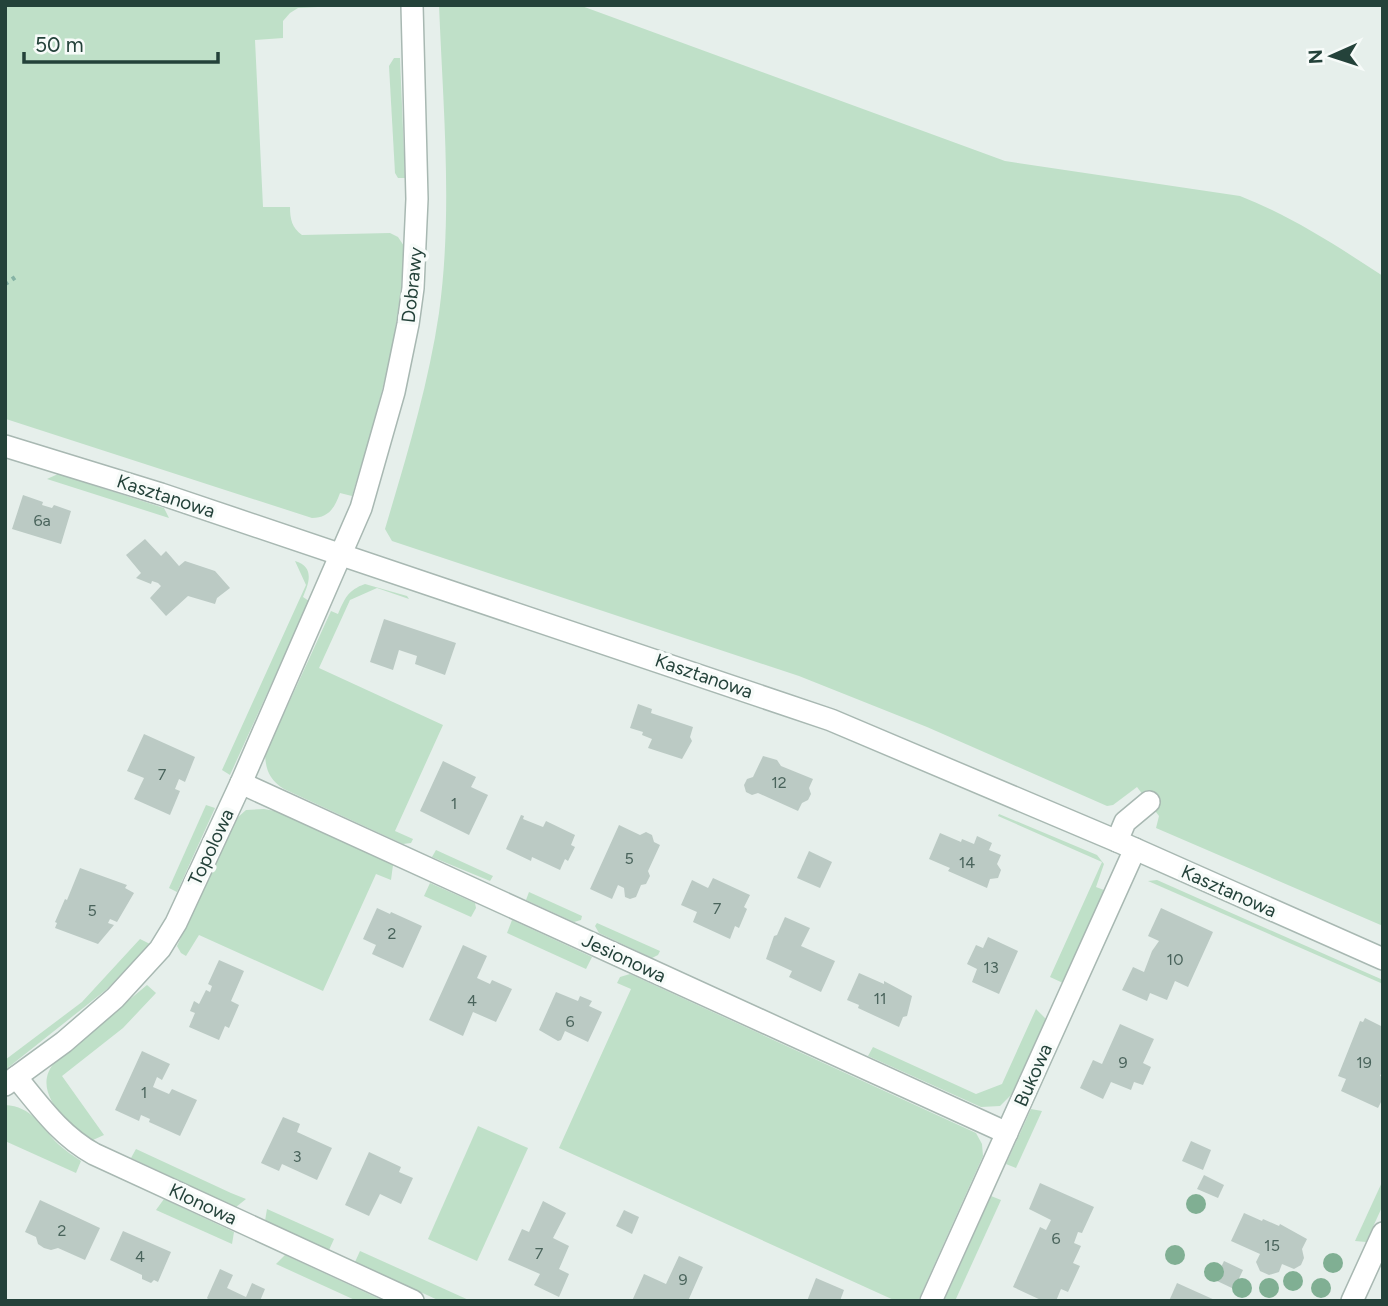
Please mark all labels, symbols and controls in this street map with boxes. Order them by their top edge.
scale bar [24,21,219,65]
north arrow [1297,21,1367,91]
text: 50 m [35,32,84,57]
text: N [1304,49,1327,65]
street label: Dobrawy [397,246,427,324]
street label: Kasztanowa [114,469,218,523]
house number: 6a [33,511,51,530]
street label: Kasztanowa [652,649,756,703]
house number: 7 [158,765,167,784]
house number: 12 [771,773,787,792]
house number: 1 [451,794,457,813]
street label: Topolowa [183,805,239,889]
house number: 5 [624,849,634,868]
house number: 14 [959,853,975,872]
street label: Kasztanowa [1178,860,1280,922]
house number: 7 [713,899,722,918]
house number: 5 [87,901,97,920]
house number: 2 [388,924,396,943]
street label: Jesionowa [578,929,670,987]
house number: 10 [1167,950,1183,969]
house number: 13 [983,958,999,977]
house number: 11 [873,989,887,1008]
house number: 4 [467,991,477,1010]
house number: 6 [565,1012,575,1031]
street label: Bukowa [1009,1040,1057,1110]
house number: 9 [1118,1053,1128,1072]
house number: 19 [1356,1053,1372,1072]
house number: 1 [141,1083,147,1102]
house number: 3 [293,1147,301,1166]
street label: Klonowa [165,1178,241,1230]
house number: 2 [58,1221,66,1240]
house number: 6 [1051,1229,1061,1248]
house number: 15 [1264,1236,1280,1255]
house number: 7 [535,1244,544,1263]
house number: 4 [135,1247,145,1266]
house number: 9 [678,1270,688,1289]

